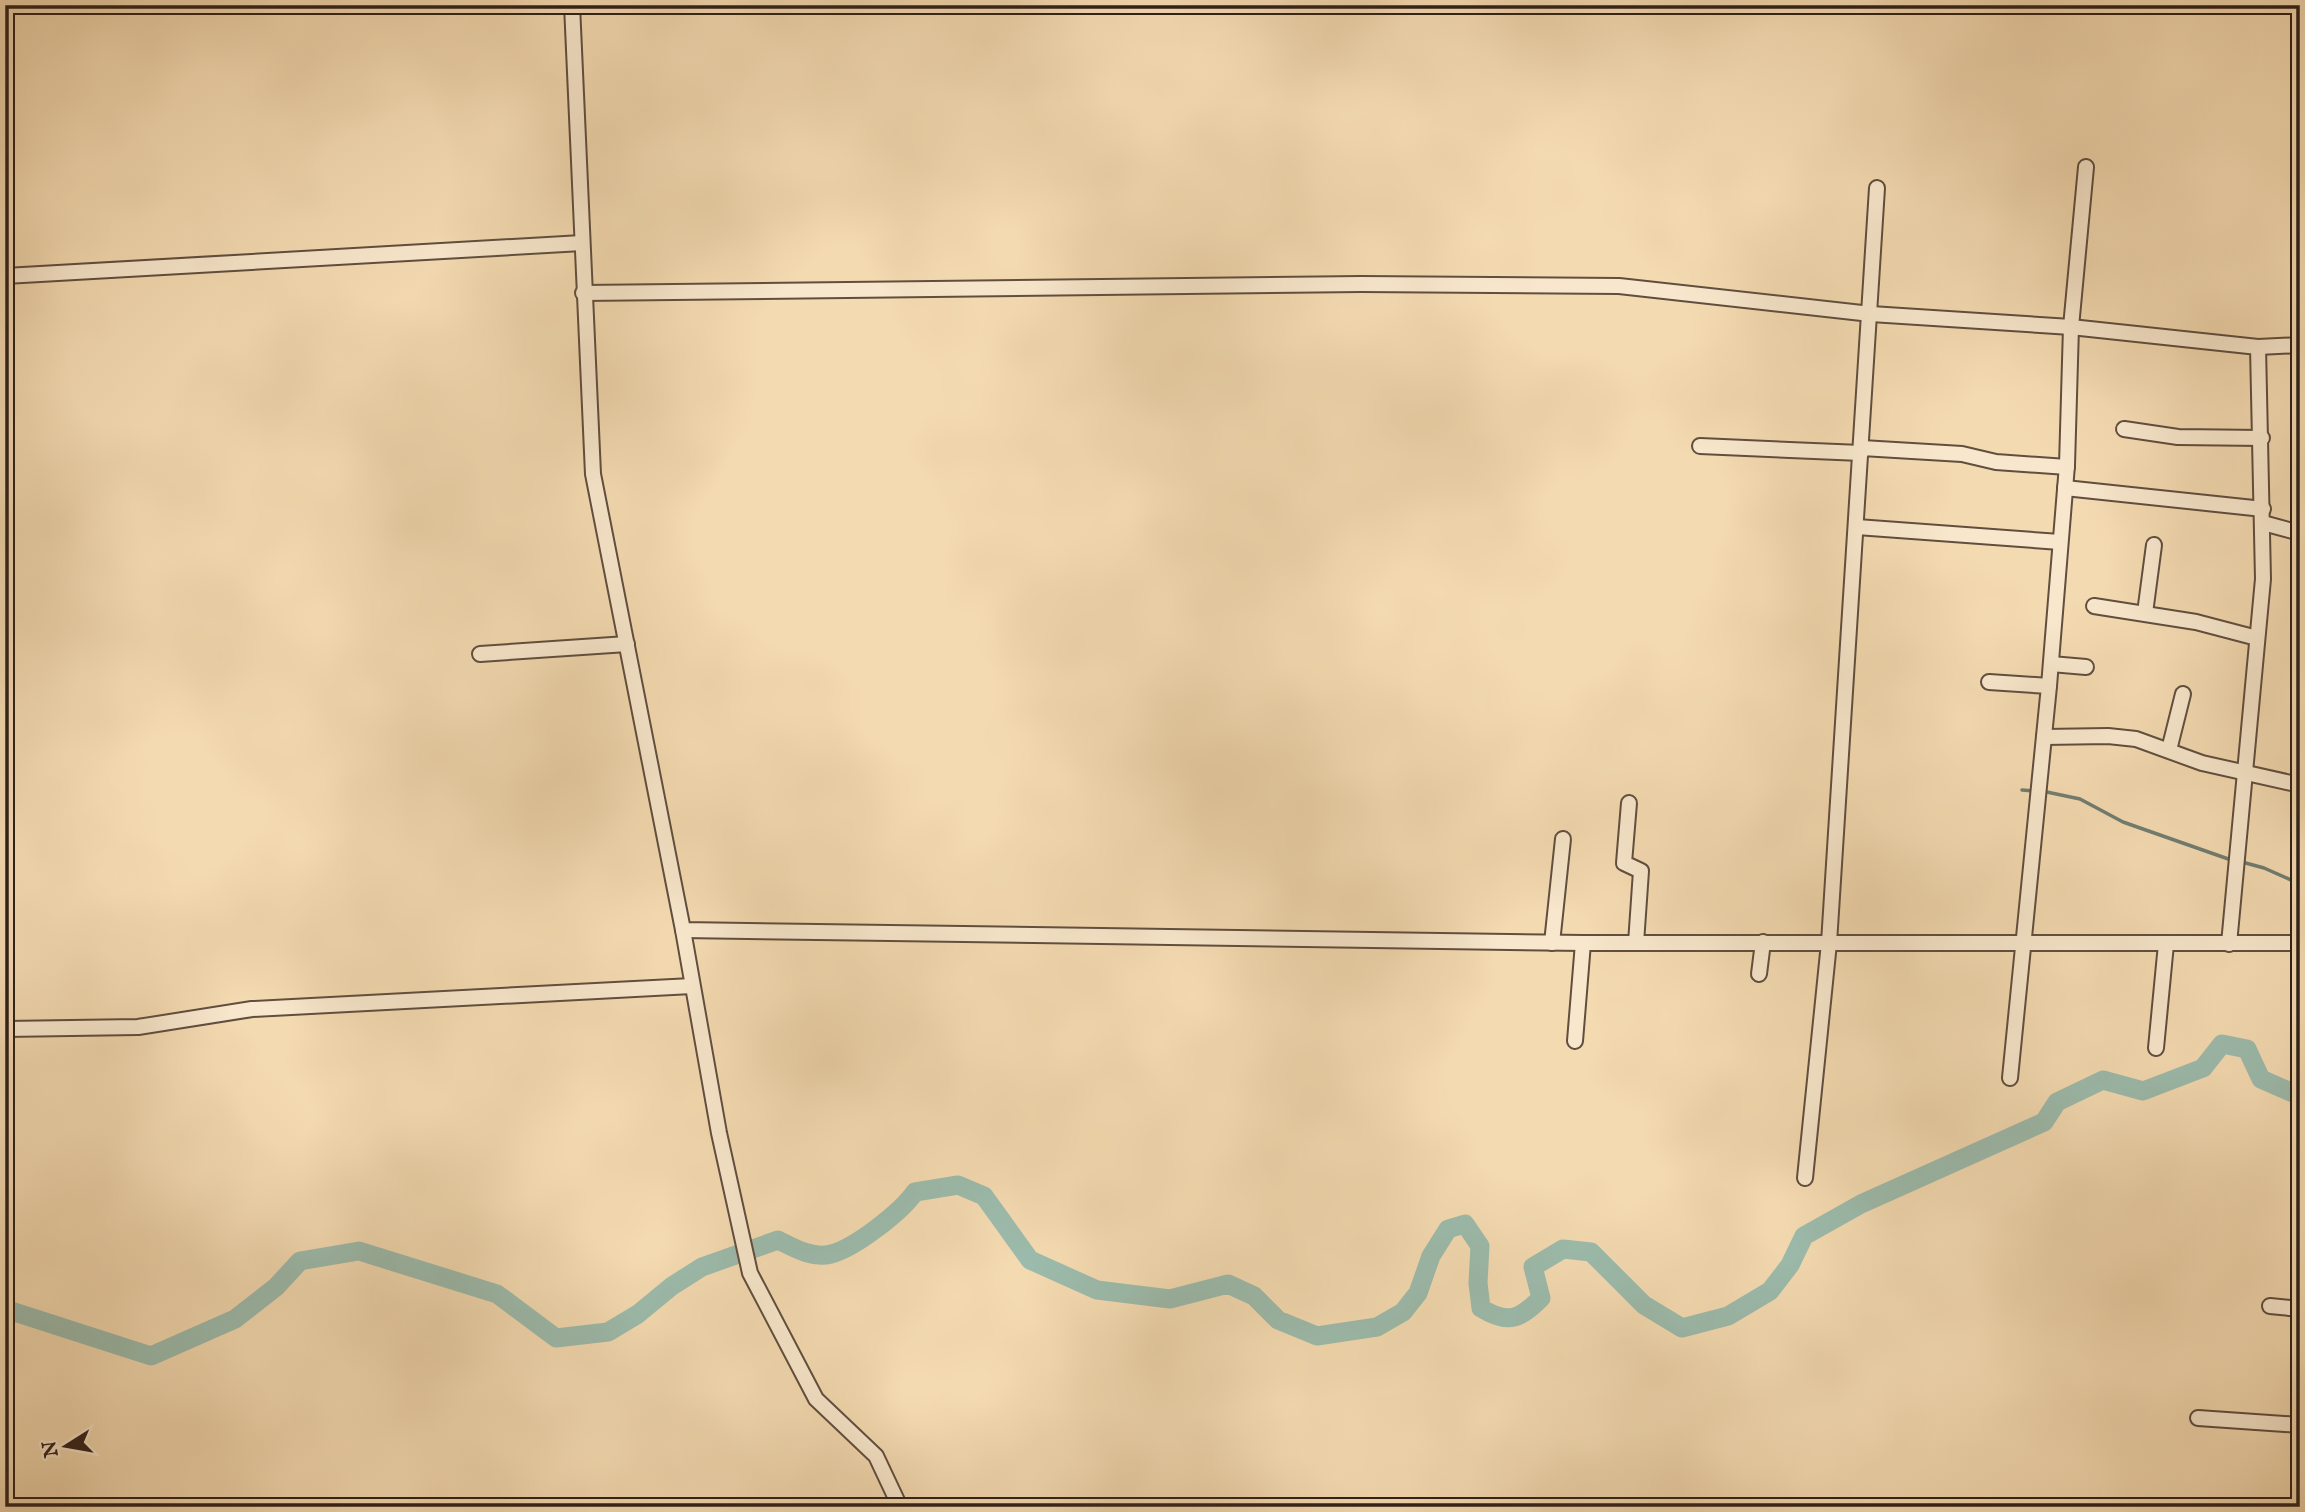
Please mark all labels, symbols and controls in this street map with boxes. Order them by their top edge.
north arrow [32,1410,102,1480]
text: N [38,1438,65,1460]

